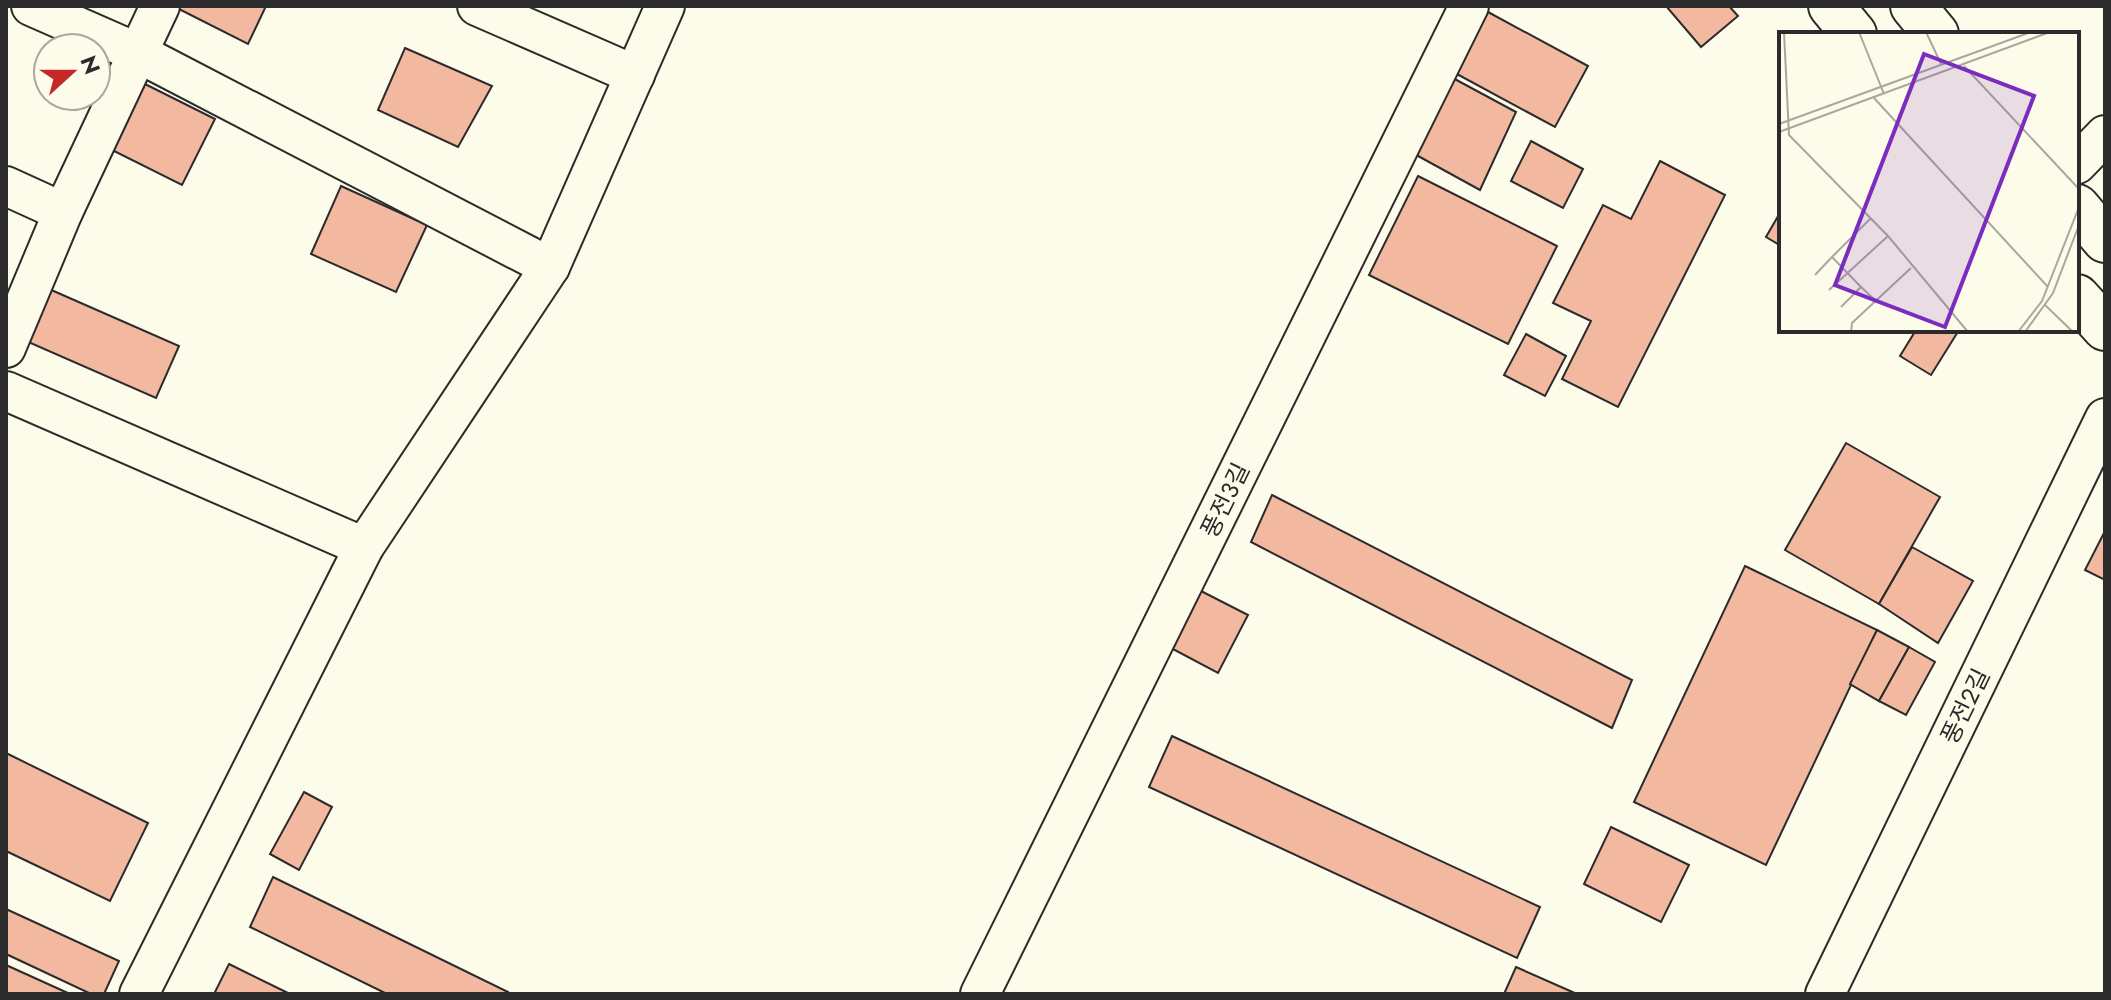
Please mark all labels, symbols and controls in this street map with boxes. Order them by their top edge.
north arrow [32,32,112,112]
inset map [1779,32,2079,332]
text: N [73,51,109,79]
street label: 풍전3길 [1192,457,1258,543]
street label: 풍전2길 [1932,662,1998,750]

